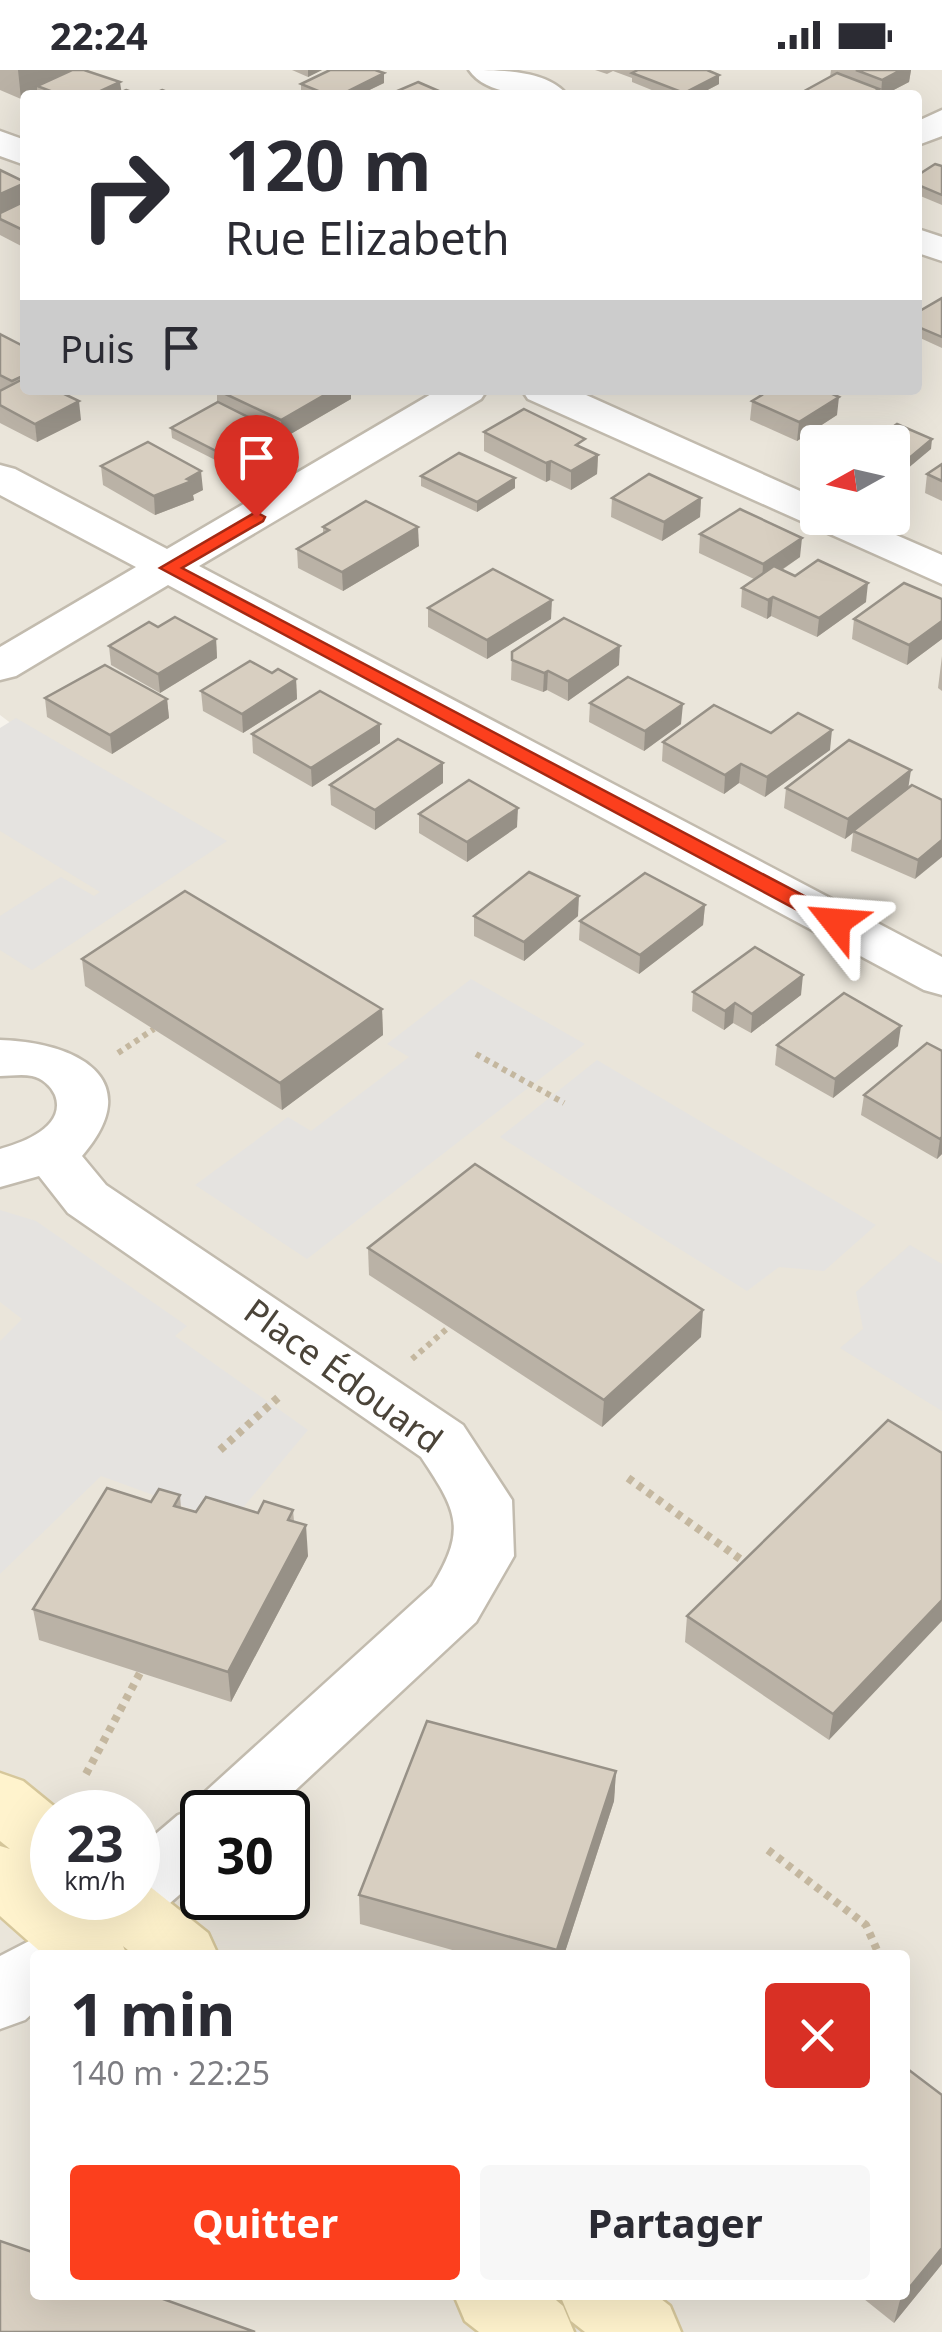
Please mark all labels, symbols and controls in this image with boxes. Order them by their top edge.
text: 22:24 [50,9,148,61]
text: 120 m [225,116,432,212]
icon: right [60,130,190,260]
text: Rue Elizabeth [225,207,510,268]
icon: arrive [154,320,209,375]
text: Puis [60,322,134,374]
pin [214,415,299,518]
north arrow [800,425,910,535]
map controls [800,425,910,535]
icon: arrive [229,430,284,485]
position arrow [784,870,888,974]
street label: Place Édouard [235,1287,452,1463]
speed limit sign: 30 [180,1790,310,1920]
text: 23 [66,1809,124,1877]
text: km/h [64,1863,126,1897]
text: 1 min [70,1972,235,2054]
button: close [765,1983,870,2088]
text: 140 m · 22:25 [70,2051,270,2094]
button: Quitter [70,2165,460,2280]
button: Partager [480,2165,870,2280]

